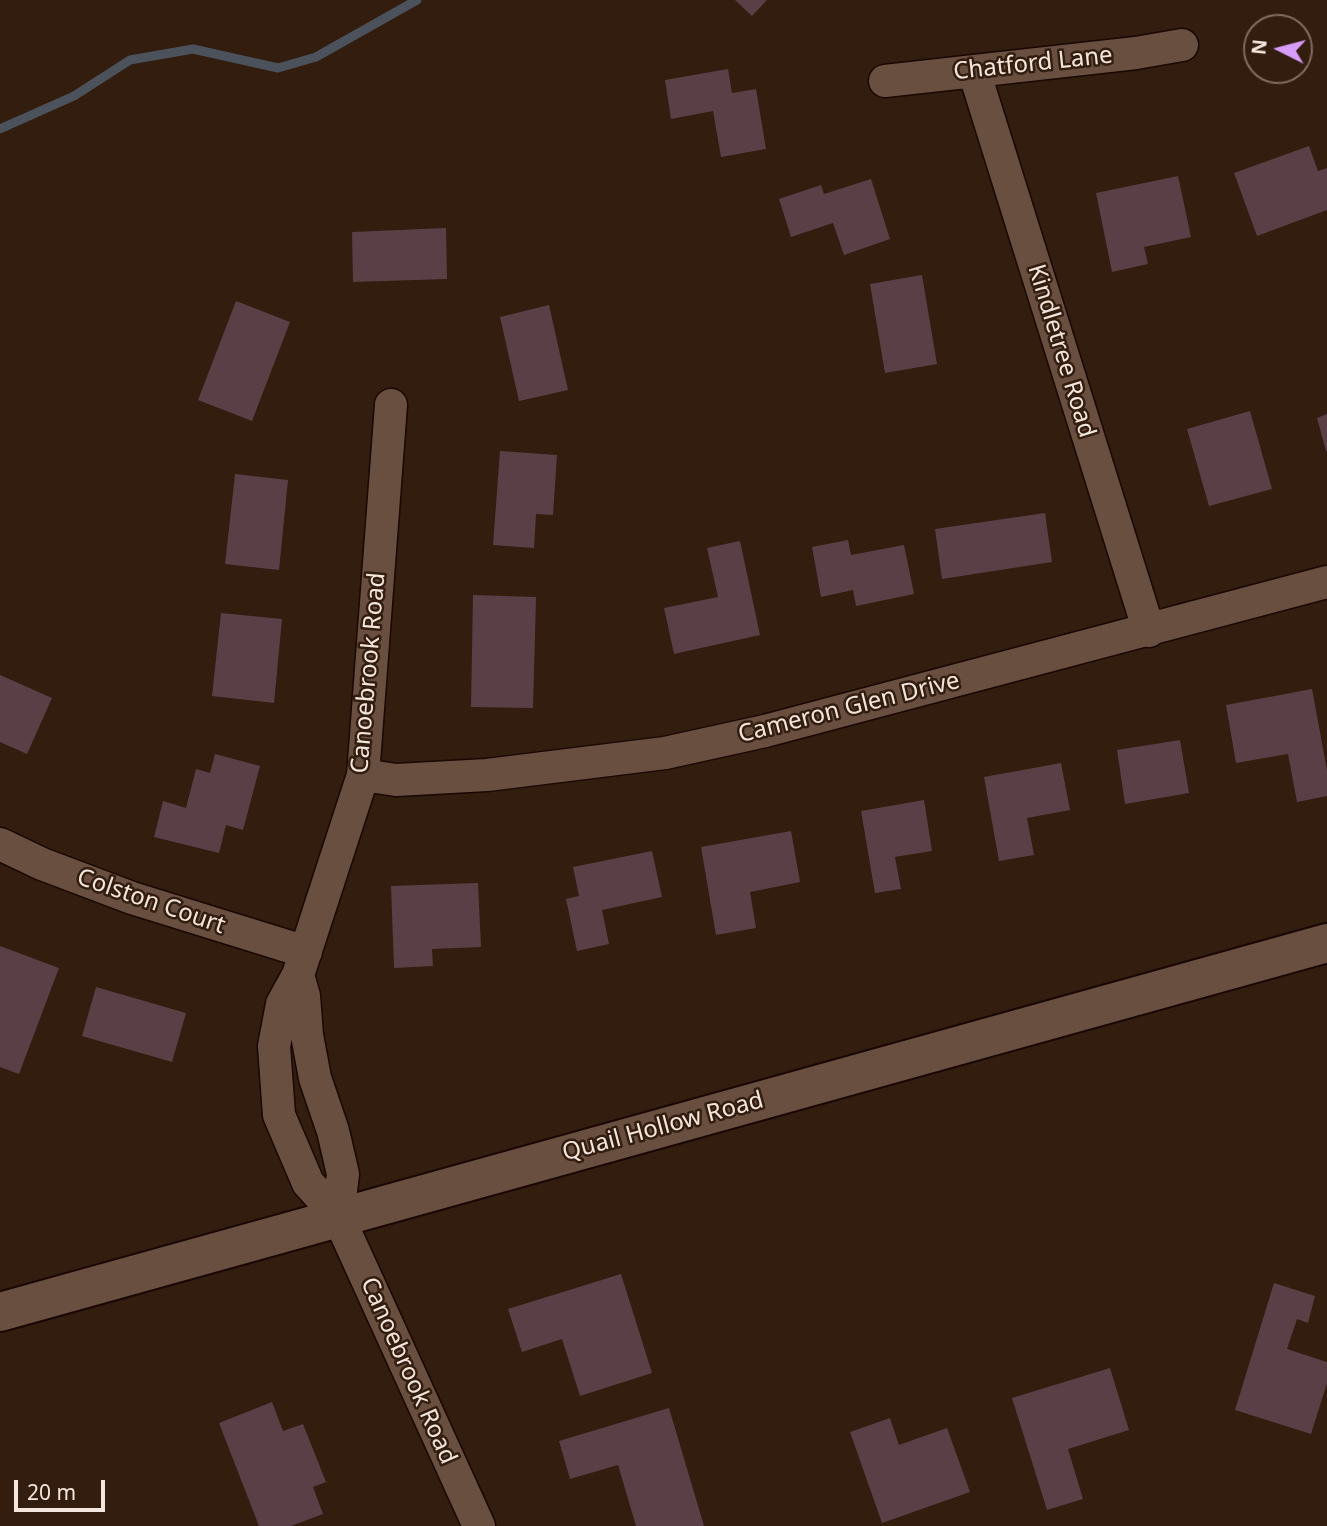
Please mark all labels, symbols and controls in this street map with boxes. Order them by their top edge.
north arrow [1243,14,1313,84]
text: N [1245,38,1273,56]
street label: Chatford Lane [952,41,1114,87]
street label: Kindletree Road [1021,261,1101,441]
street label: Canoebrook Road [346,571,392,775]
street label: Cameron Glen Drive [735,667,963,749]
street label: Colston Court [73,863,229,941]
street label: Quail Hollow Road [559,1086,767,1168]
street label: Canoebrook Road [354,1273,462,1469]
scale bar [18,1466,108,1510]
text: 20 m [27,1478,76,1506]

